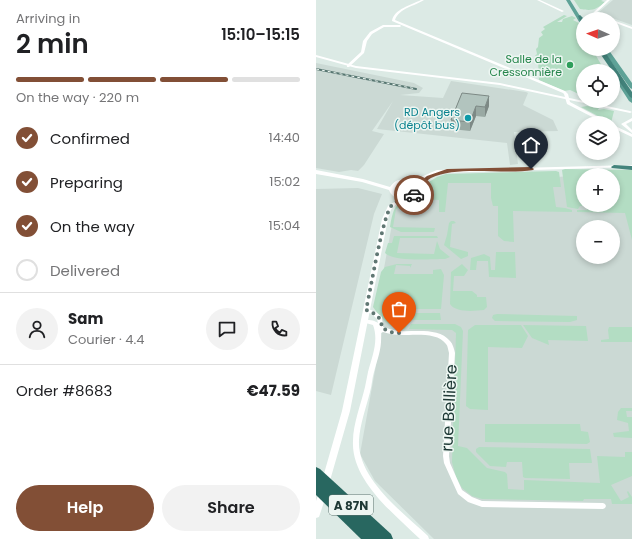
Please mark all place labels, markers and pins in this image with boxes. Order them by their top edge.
place label: Salle de la Cressonnière [490,51,562,80]
marker: Salle de la Cressonnière [565,60,575,70]
place label: RD Angers (dépôt bus) [394,104,460,133]
marker: RD Angers (dépôt bus) [463,113,473,123]
pin [514,128,548,169]
pin [382,292,416,333]

